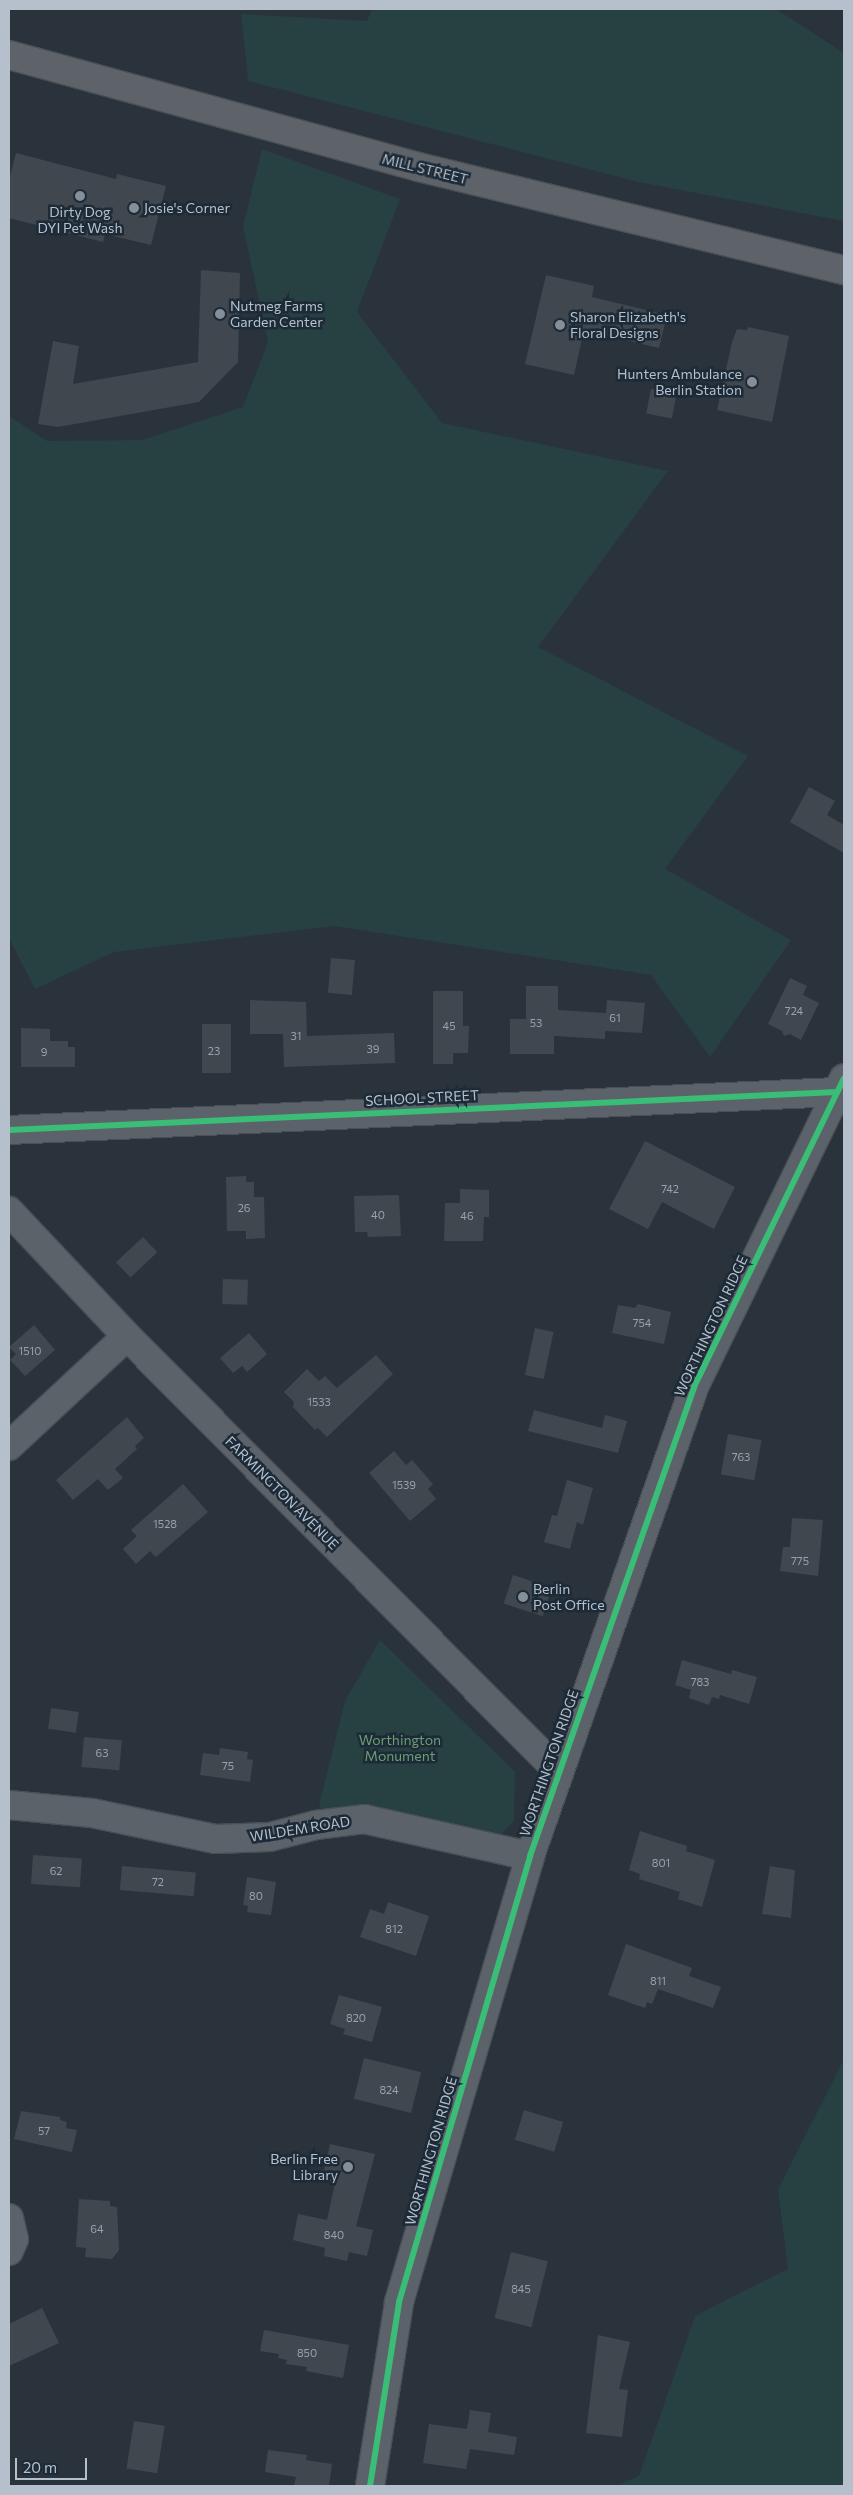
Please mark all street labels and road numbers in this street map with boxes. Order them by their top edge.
street label: MILL STREET [380,150,470,188]
street label: SCHOOL STREET [365,1087,479,1109]
street label: WORTHINGTON RIDGE [671,1253,751,1399]
street label: FARMINGTON AVENUE [222,1433,342,1553]
street label: WORTHINGTON RIDGE [516,1687,582,1839]
street label: WILDEM ROAD [249,1813,351,1845]
street label: WORTHINGTON RIDGE [402,2075,460,2227]

